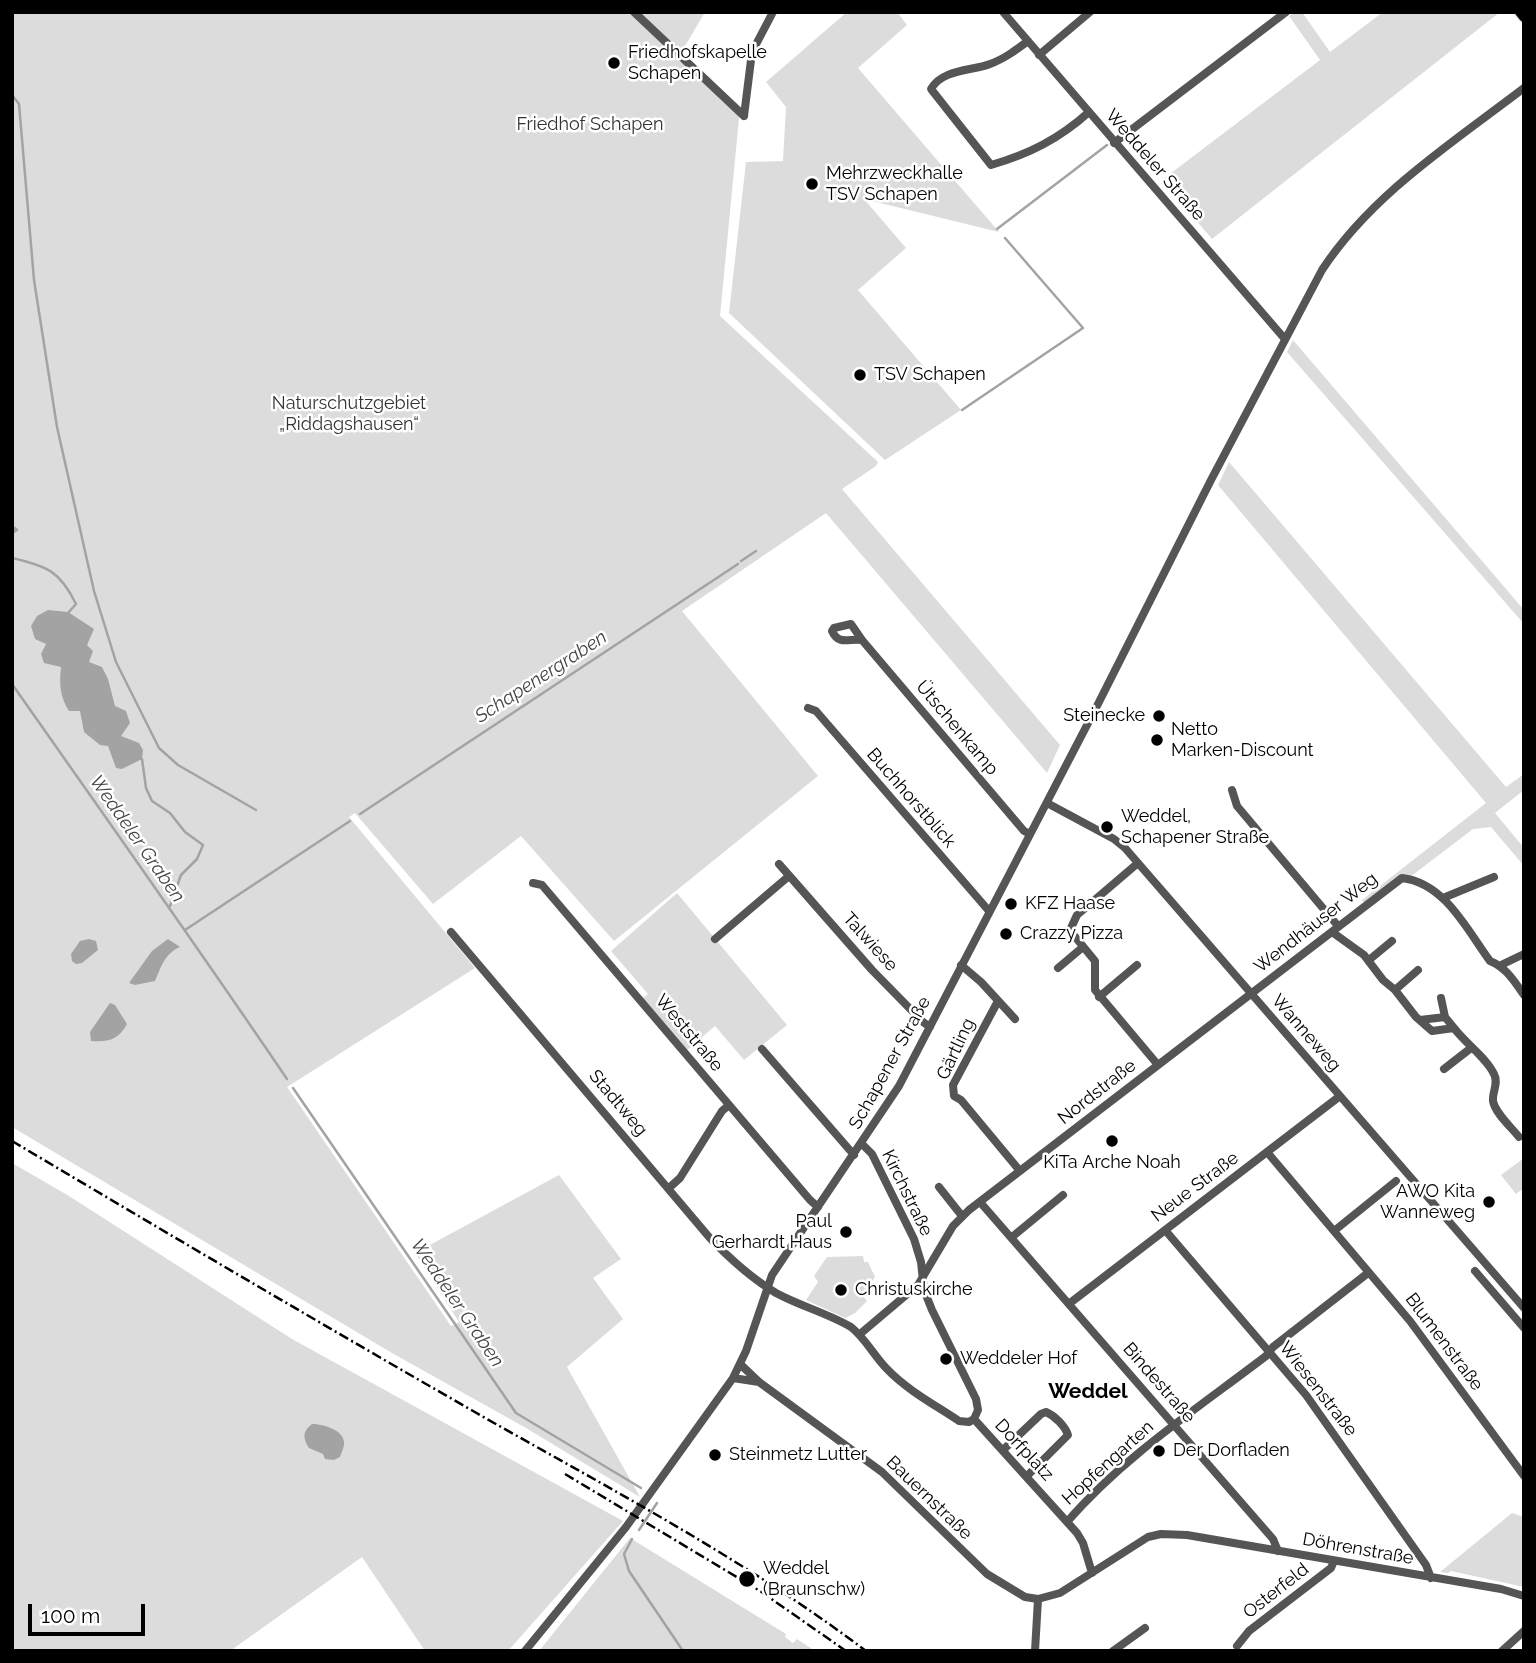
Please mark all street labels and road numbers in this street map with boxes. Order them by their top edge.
street label: Weddeler Straße [1101,105,1209,225]
street label: Ütschenkamp [911,676,1003,780]
street label: Buchhorstblick [862,744,960,852]
street label: Wendhäuser Weg [1250,868,1382,978]
street label: Talwiese [838,908,902,976]
street label: Weststraße [650,990,728,1076]
street label: Wanneweg [1267,990,1345,1076]
street label: Schapener Straße [845,993,935,1133]
street label: Gärtling [932,1015,980,1083]
street label: Nordstraße [1054,1055,1140,1129]
street label: Stadtweg [584,1065,652,1141]
street label: Kirchstraße [877,1146,937,1240]
street label: Neue Straße [1147,1147,1243,1227]
street label: Blumenstraße [1400,1289,1488,1395]
street label: Wiesenstraße [1274,1337,1362,1441]
street label: Bindestraße [1118,1338,1200,1428]
street label: Dorfplatz [990,1415,1058,1485]
street label: Hopfengarten [1058,1416,1158,1510]
street label: Bauernstraße [882,1452,976,1544]
street label: Döhrenstraße [1301,1529,1415,1569]
street label: Osterfeld [1239,1559,1313,1623]

